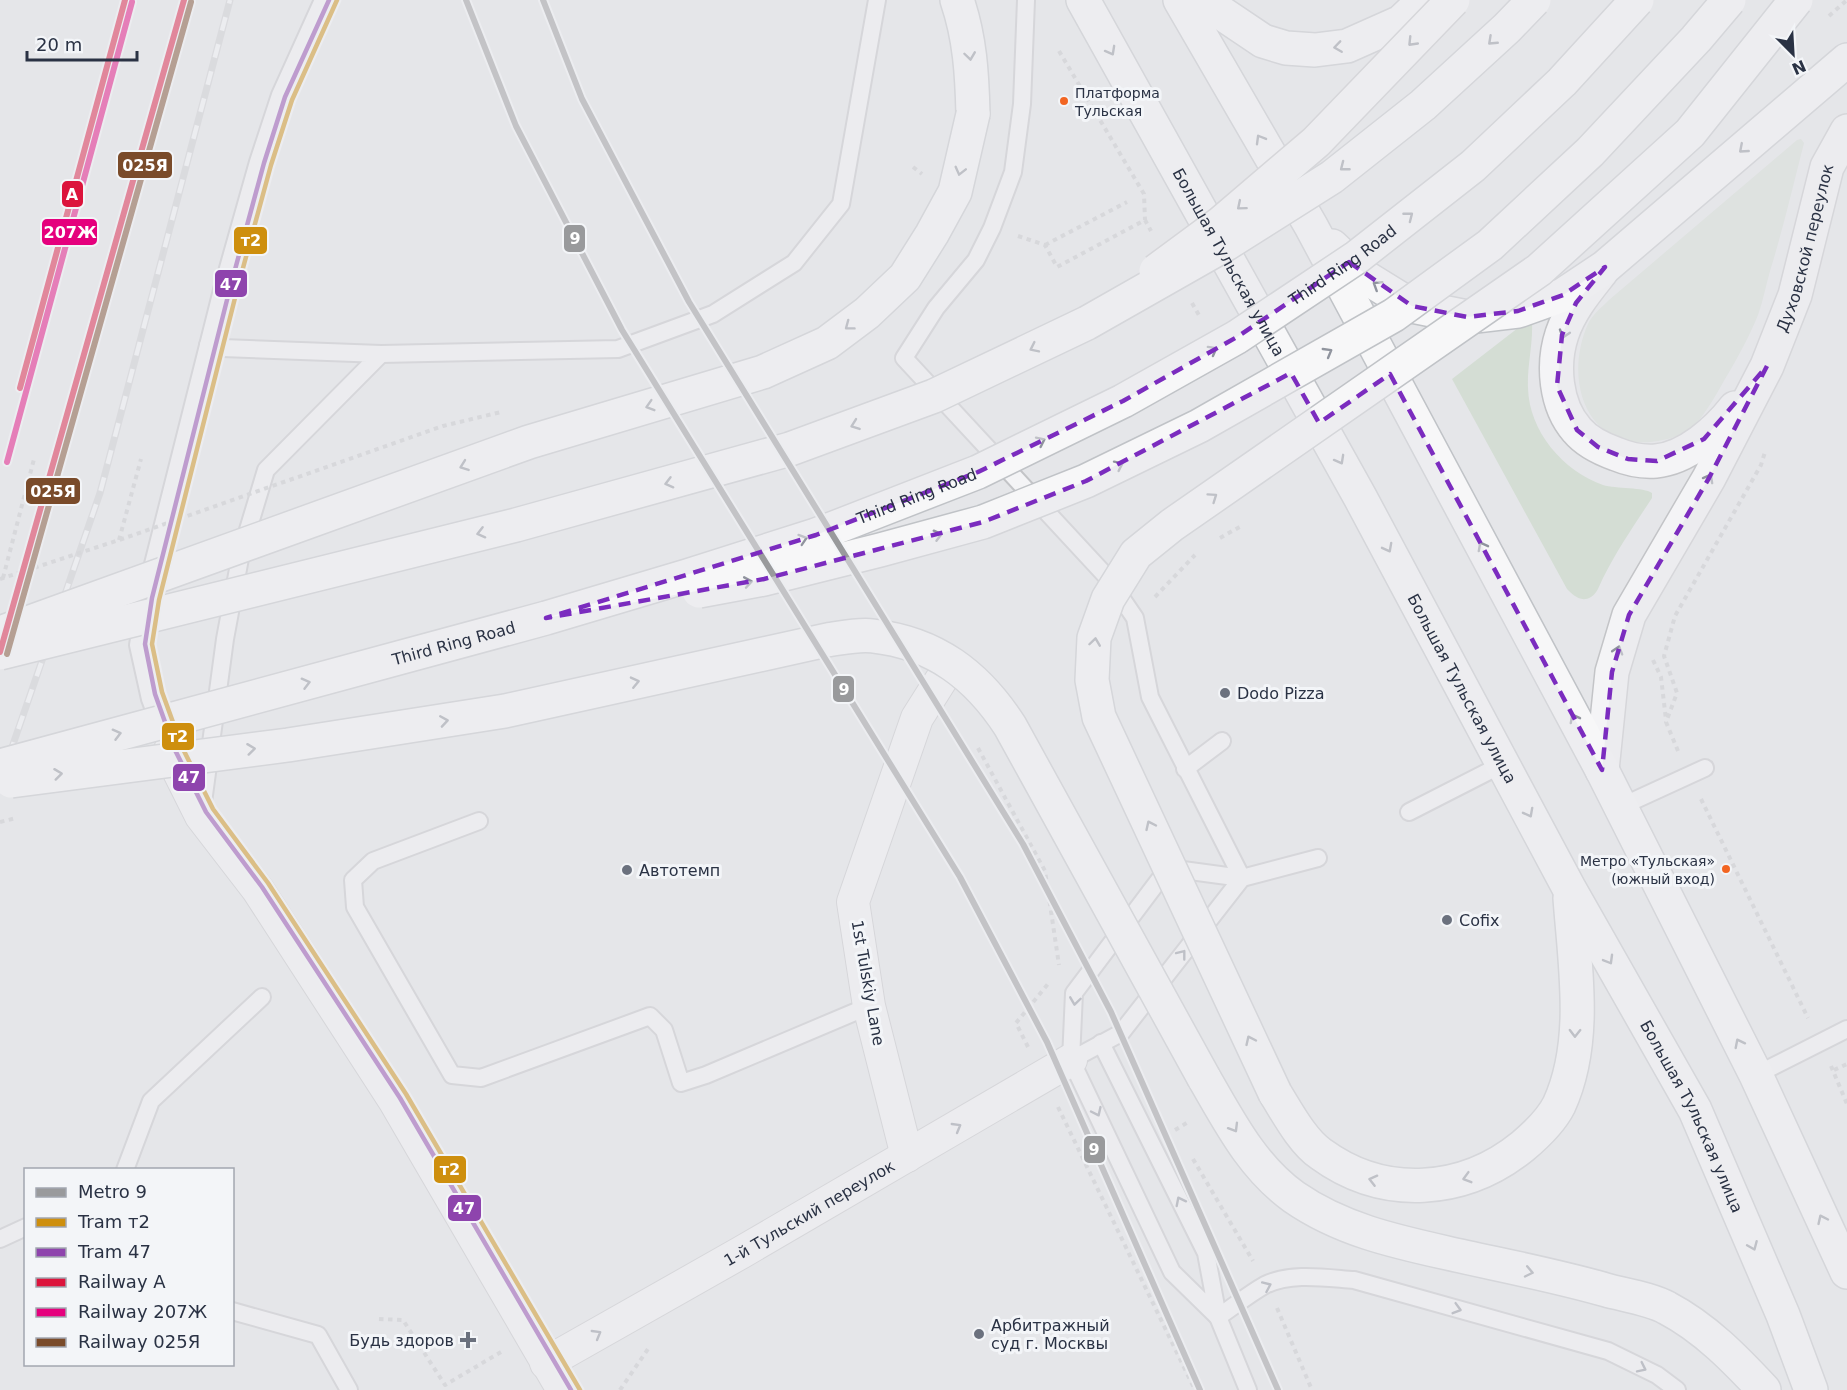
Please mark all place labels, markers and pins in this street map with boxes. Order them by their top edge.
place label: Платформа Тульская [1074,85,1160,119]
marker: Платформа Тульская [1058,95,1070,107]
place label: Dodo Pizza [1237,684,1324,703]
marker: Dodo Pizza [1218,686,1232,700]
place label: Метро «Тульская» (южный вход) [1580,853,1715,887]
place label: Автотемп [639,861,720,880]
marker: Автотемп [620,863,634,877]
marker: Метро «Тульская» (южный вход) [1720,863,1732,875]
place label: Cofix [1459,911,1500,930]
marker: Cofix [1440,913,1454,927]
place label: Арбитражный суд г. Москвы [991,1316,1110,1353]
marker: Арбитражный суд г. Москвы [972,1327,986,1341]
place label: Будь здоров [349,1331,454,1350]
marker: Будь здоров [459,1331,477,1349]

